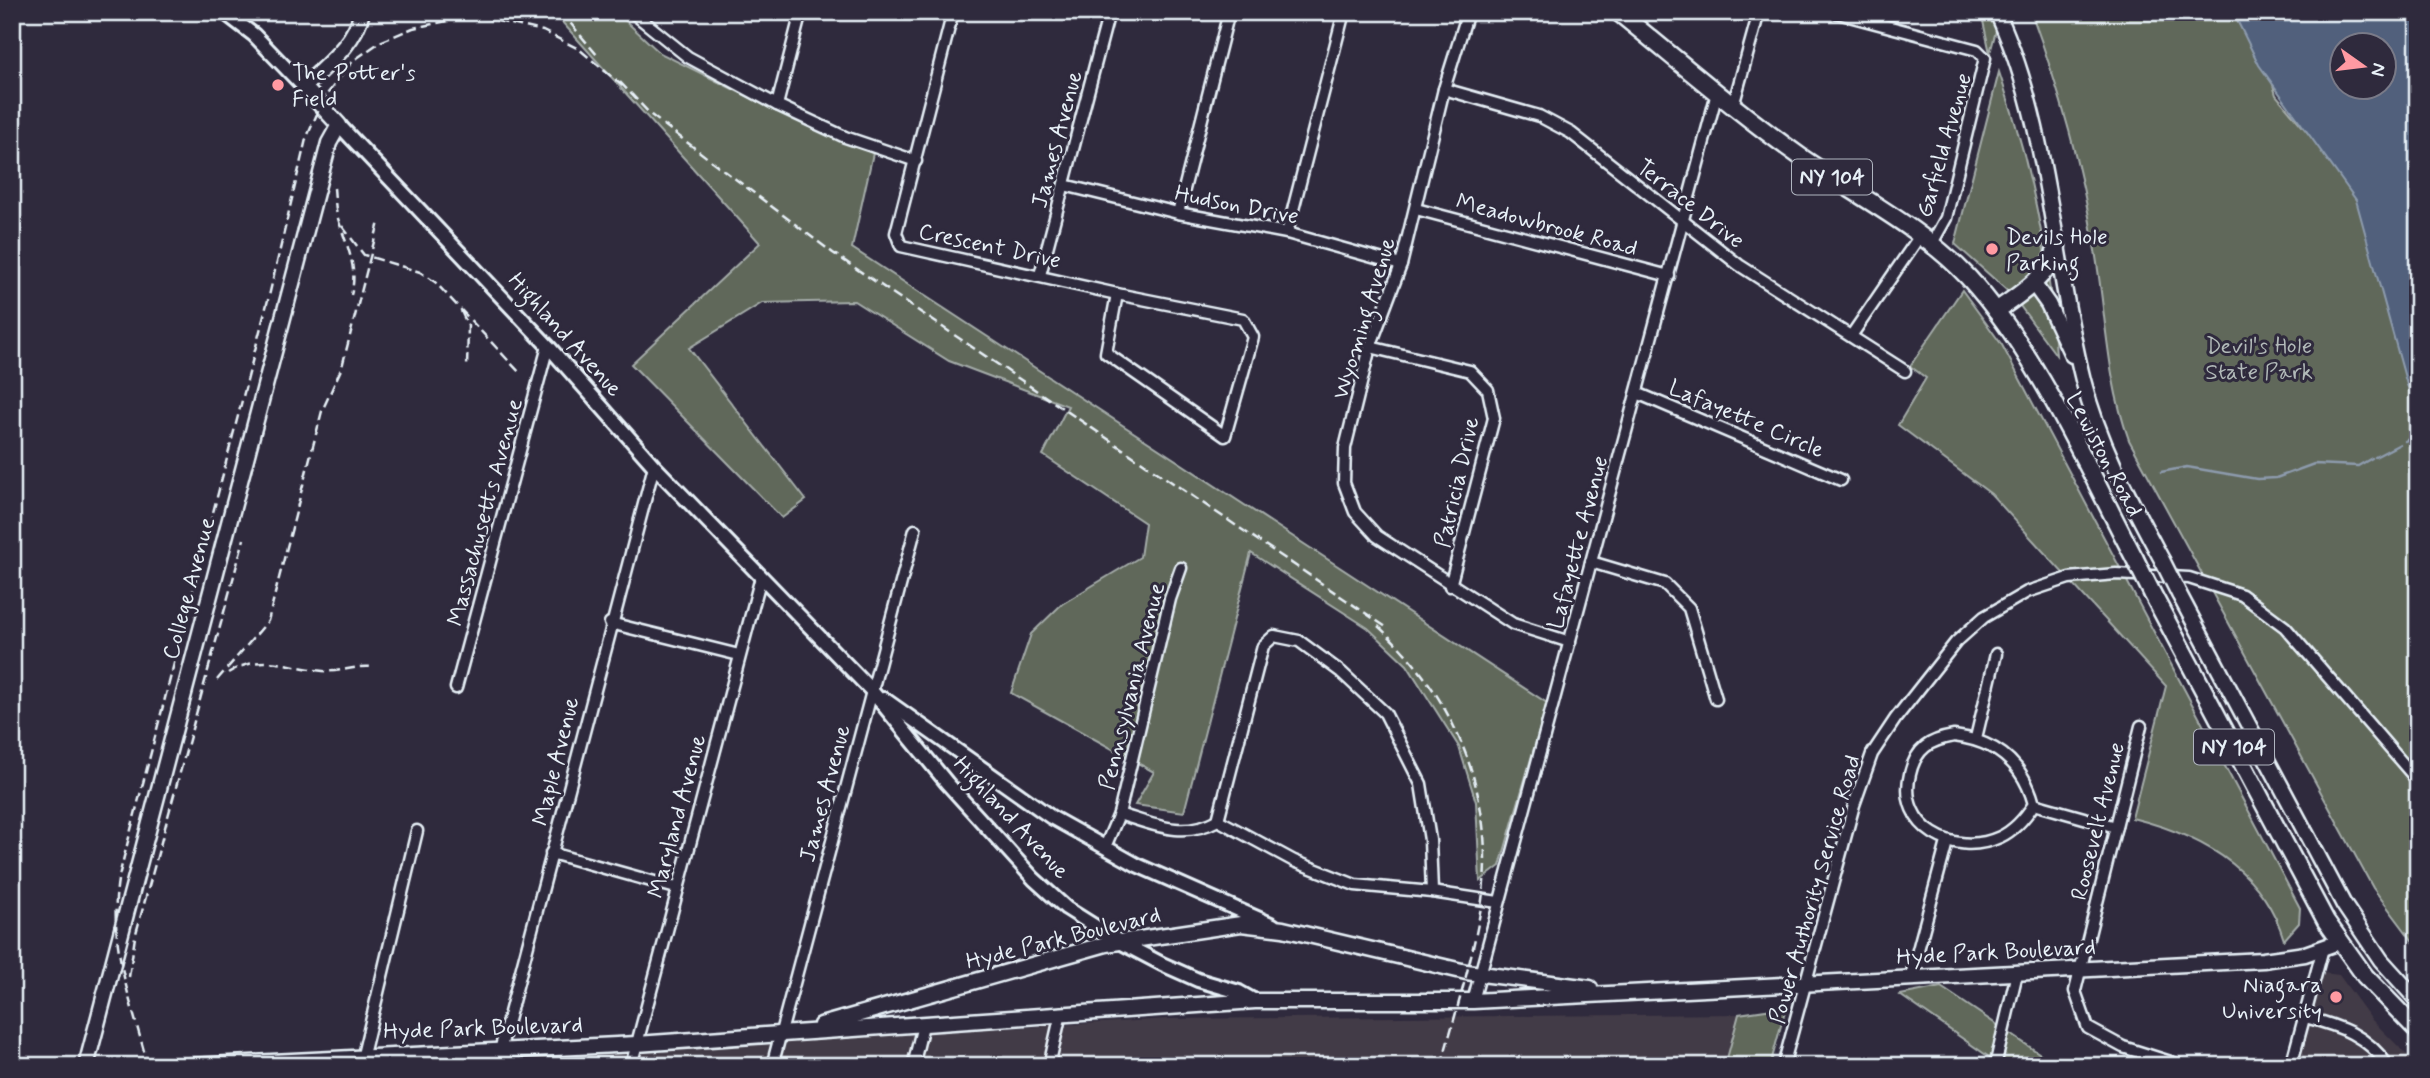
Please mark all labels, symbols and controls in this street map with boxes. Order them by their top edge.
north arrow [2328,32,2398,102]
place label: The Potter's Field [292,59,416,115]
text: N [2364,61,2392,79]
street label: James Avenue [1025,67,1091,212]
street label: Garfield Avenue [1910,70,1980,221]
marker: The Potter's Field [270,77,286,93]
street label: Terrace Drive [1629,153,1750,256]
road number: NY 104 [1792,160,1872,194]
street label: Hudson Drive [1172,179,1301,233]
street label: Meadowbrook Road [1452,187,1641,265]
street label: Crescent Drive [916,217,1064,277]
place label: Devils Hole Parking [2006,223,2108,281]
street label: Wyoming Avenue [1326,234,1406,404]
marker: Devils Hole Parking [1984,241,2000,257]
street label: Highland Avenue [499,267,628,405]
park label: Devil's Hole State Park [2205,332,2313,388]
street label: Lafayette Circle [1664,374,1829,466]
street label: Lewiston Road [2058,387,2149,523]
street label: Massachusetts Avenue [441,395,531,630]
street label: Patricia Drive [1428,414,1488,551]
street label: Lafayette Avenue [1541,453,1616,633]
street label: College Avenue [156,514,223,663]
street label: Pennsylvania Avenue [1093,580,1173,793]
street label: Maple Avenue [526,694,587,829]
street label: James Avenue [793,721,859,866]
road number: NY 104 [2194,730,2274,764]
street label: Maryland Avenue [642,731,714,902]
street label: Roosevelt Avenue [2065,739,2133,904]
street label: Highland Avenue [944,751,1075,888]
street label: Power Authority Service Road [1763,752,1869,1027]
street label: Hyde Park Boulevard [963,900,1164,978]
street label: Hyde Park Boulevard [1896,933,2097,973]
place label: Niagara University [2222,971,2322,1027]
marker: Niagara University [2328,989,2344,1005]
street label: Hyde Park Boulevard [383,1011,583,1047]

